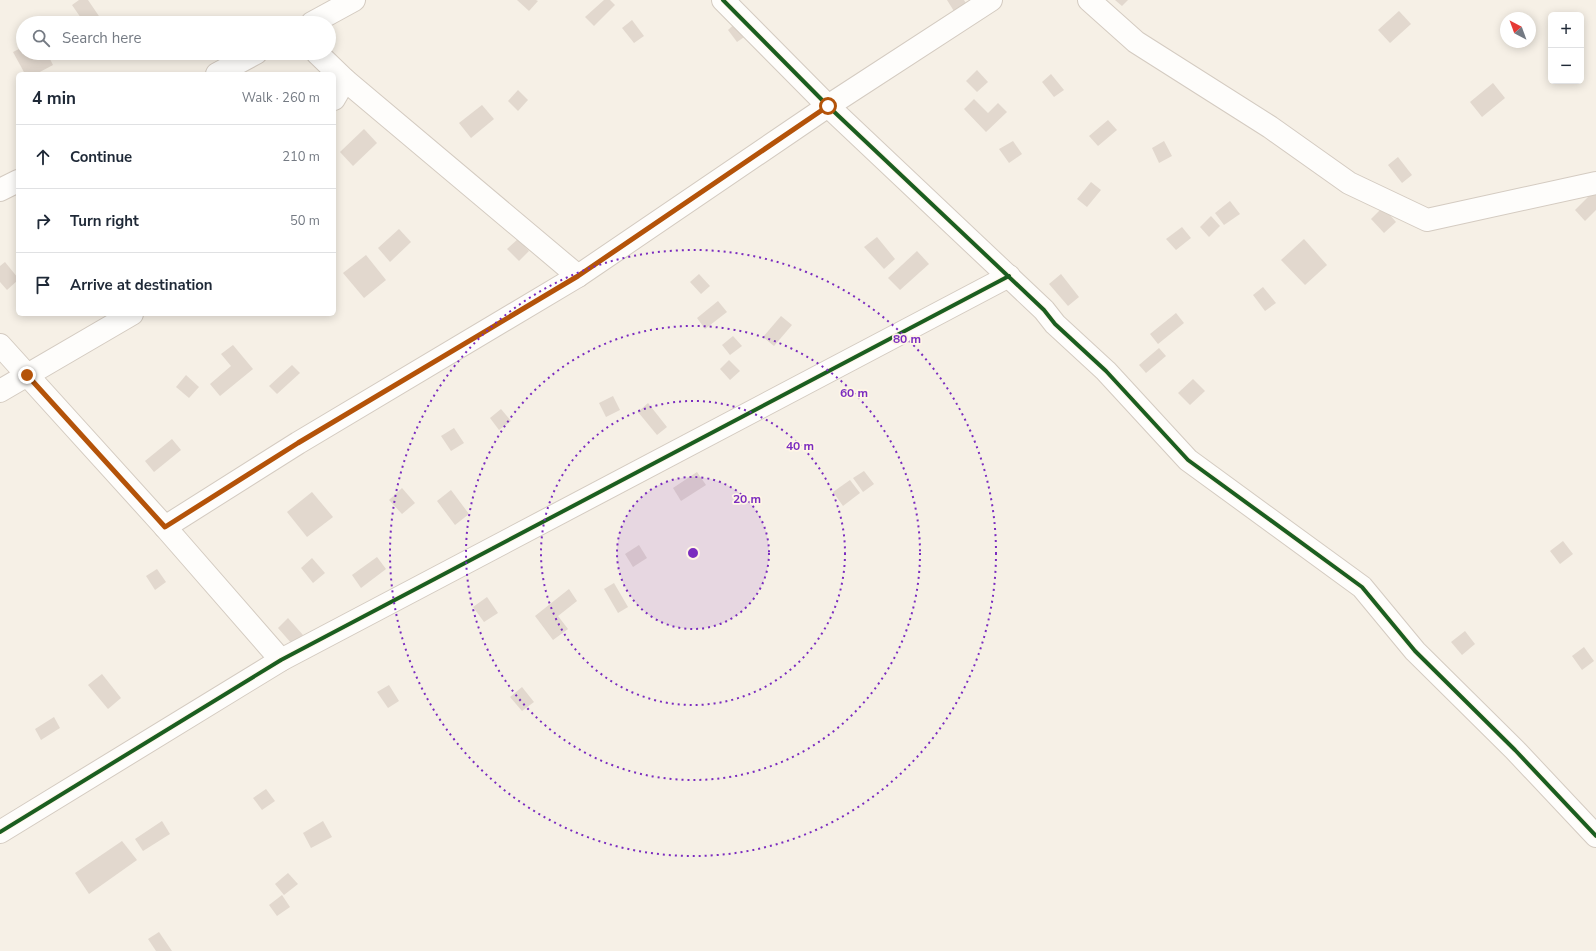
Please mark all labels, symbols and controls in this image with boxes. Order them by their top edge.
north arrow [1500,12,1536,48]
map controls [1548,12,1584,84]
button: + [1548,12,1584,48]
search box [16,16,336,60]
icon: search [30,27,52,49]
text: Search here [62,28,142,48]
button: − [1548,48,1584,84]
text: 4 min [32,87,76,110]
text: Walk · 260 m [242,89,320,107]
route start [819,97,837,115]
icon: ahead [32,146,54,168]
text: Continue [70,147,132,167]
text: 210 m [282,148,320,166]
icon: right [32,210,54,232]
text: Turn right [70,211,139,231]
text: 50 m [290,212,320,230]
icon: arrive [32,274,54,296]
text: Arrive at destination [70,275,213,295]
text: 80 m [893,331,921,347]
route end [18,366,36,384]
text: 60 m [840,385,868,401]
text: 40 m [786,438,814,454]
text: 20 m [733,491,761,507]
centre of rings [686,546,700,560]

